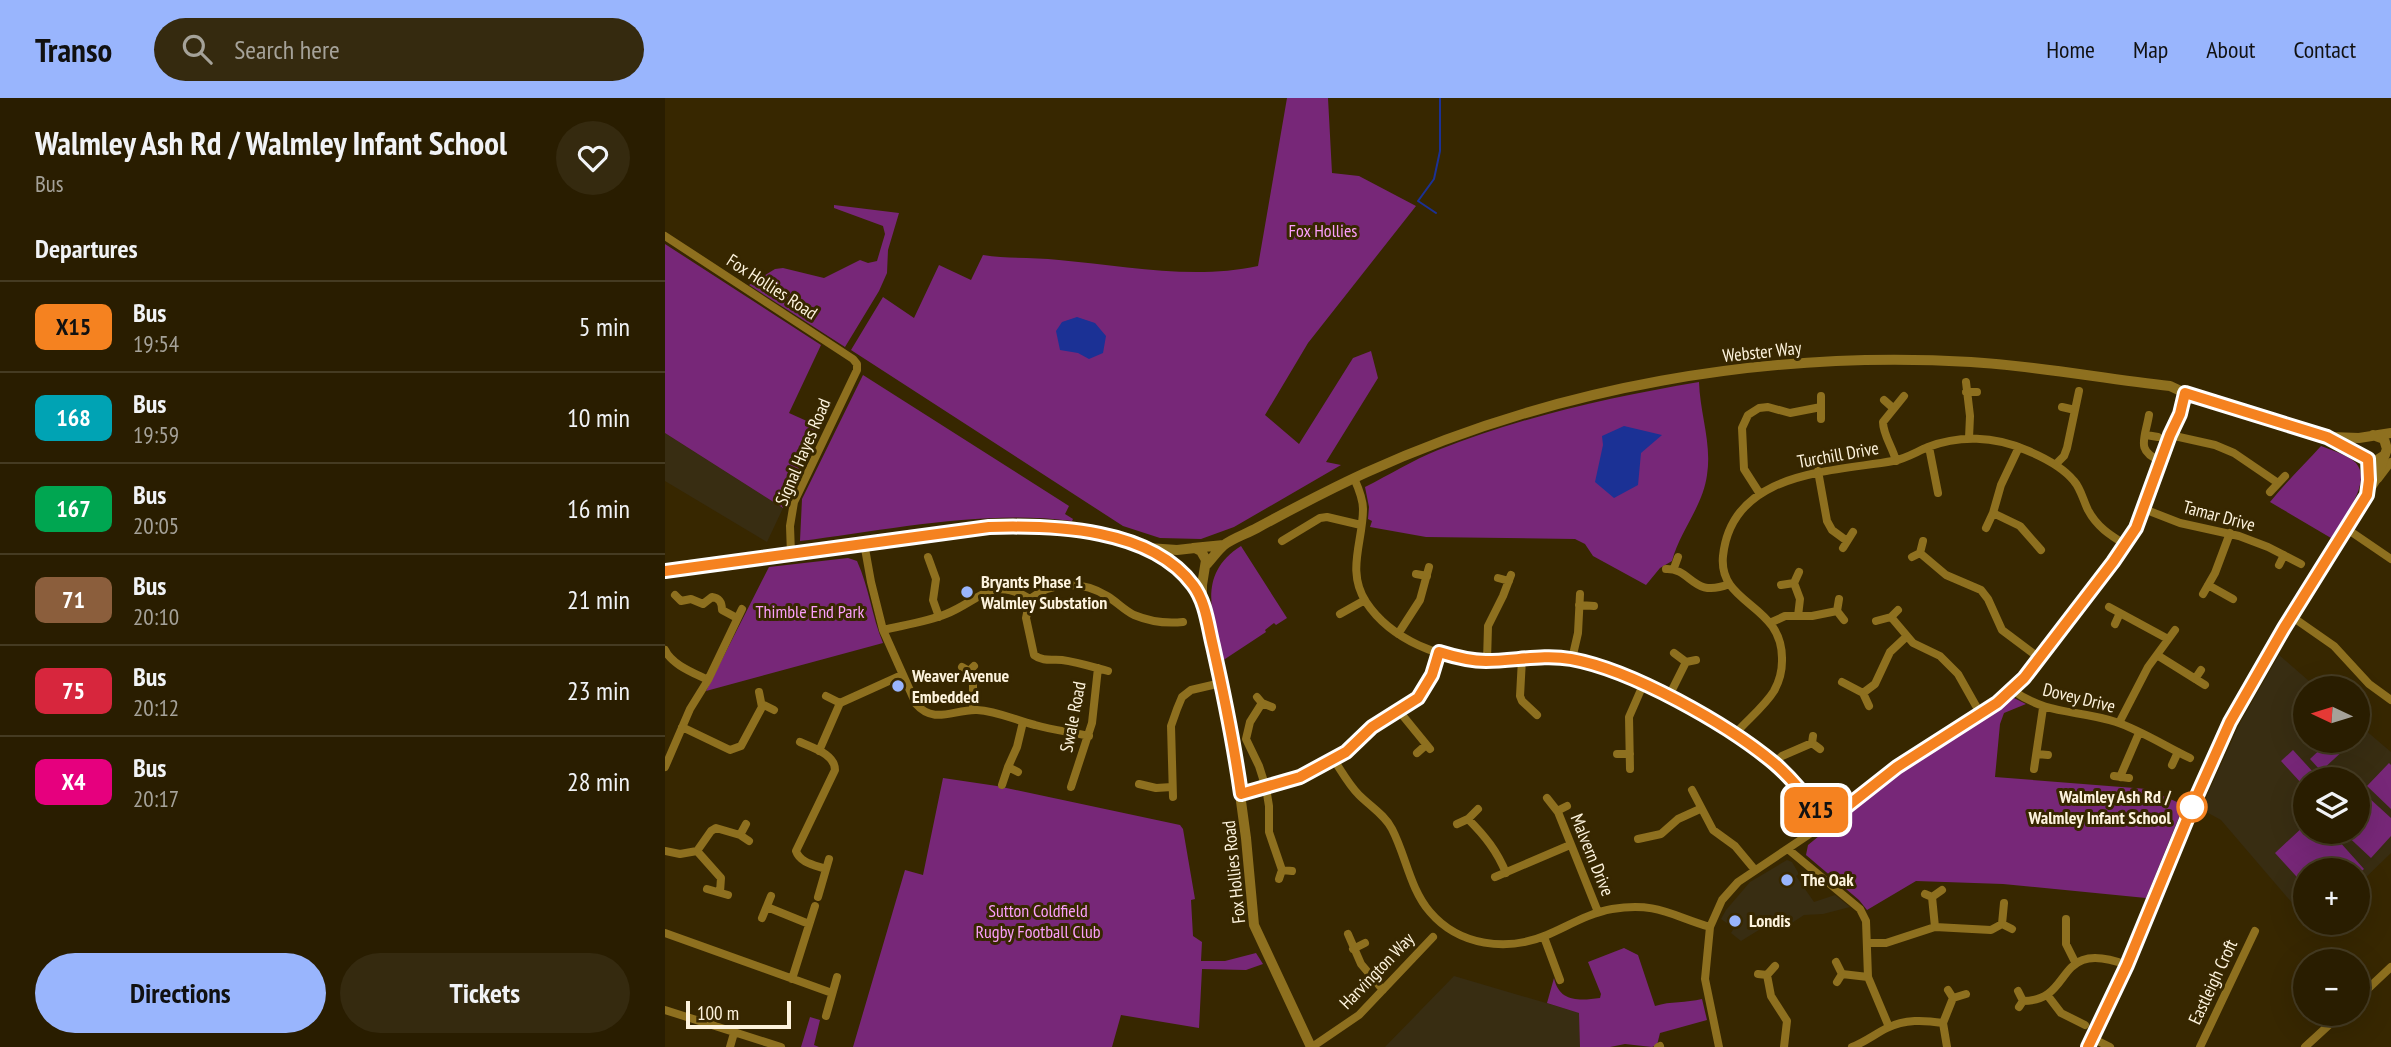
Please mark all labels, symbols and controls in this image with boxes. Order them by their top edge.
search box [154,18,644,81]
text: Transo [35,28,112,71]
icon: search [178,30,216,68]
text: Search here [234,33,340,66]
text: Home [2046,34,2095,65]
text: Map [2133,34,2168,65]
text: About [2206,34,2255,65]
text: Contact [2293,34,2356,65]
text: Walmley Ash Rd / Walmley Infant School [35,121,507,164]
button: heart [556,121,630,195]
text: Bus [35,169,64,198]
park label: Fox Hollies [1289,219,1357,242]
text: Departures [35,232,138,265]
street label: Fox Hollies Road [723,249,822,324]
text: Bus [133,296,166,329]
text: 5 min [579,310,630,343]
text: X15 [56,311,91,342]
text: 19:54 [133,329,179,358]
street label: Webster Way [1721,336,1803,367]
text: Bus [133,387,166,420]
street label: Signal Hayes Road [770,395,835,509]
text: 10 min [567,401,630,434]
text: 168 [56,402,91,433]
text: 19:59 [133,420,179,449]
street label: Turchill Drive [1795,436,1880,473]
text: Bus [133,478,166,511]
text: 16 min [567,492,630,525]
text: 167 [56,493,91,524]
street label: Tamar Drive [2180,495,2258,536]
text: 20:05 [133,511,179,540]
text: Bus [133,569,166,602]
place label: Bryants Phase 1 Walmley Substation [980,570,1107,614]
text: 21 min [567,583,630,616]
text: 71 [62,584,85,615]
marker: Bryants Phase 1 Walmley Substation [959,584,975,600]
park label: Thimble End Park [756,600,864,623]
text: 20:10 [133,602,179,631]
text: Bus [133,660,166,693]
place label: Weaver Avenue Embedded [911,664,1009,708]
text: 23 min [567,674,630,707]
text: 75 [62,675,85,706]
north arrow [2293,676,2369,752]
map controls [2293,676,2370,1026]
street label: Dovey Drive [2040,677,2118,718]
marker: Weaver Avenue Embedded [890,678,906,694]
street label: Swale Road [1054,680,1091,754]
text: 20:12 [133,693,179,722]
text: Bus [133,751,166,784]
text: 28 min [567,765,630,798]
text: X4 [61,766,86,797]
button: layers [2293,767,2370,844]
text: 20:17 [133,784,179,813]
place label: Walmley Ash Rd / Walmley Infant School [2028,785,2172,829]
line badge: X15 [1776,787,1856,833]
marker: Walmley Ash Rd / Walmley Infant School [2177,792,2207,822]
text: X15 [1798,794,1834,825]
street label: Malvern Drive [1566,810,1619,899]
street label: Fox Hollies Road [1217,819,1250,925]
button: + [2293,858,2370,935]
place label: The Oak [1801,868,1854,891]
marker: The Oak [1779,872,1795,888]
park label: Sutton Coldfield Rugby Football Club [975,899,1101,943]
place label: Londis [1749,909,1791,932]
marker: Londis [1727,913,1743,929]
street label: Harvington Way [1334,927,1419,1014]
street label: Eastleigh Croft [2183,936,2242,1028]
button: − [2293,949,2370,1026]
button: Directions [35,953,326,1033]
button: Tickets [340,953,630,1033]
scale bar [686,998,791,1030]
text: 100 m [697,1001,739,1025]

